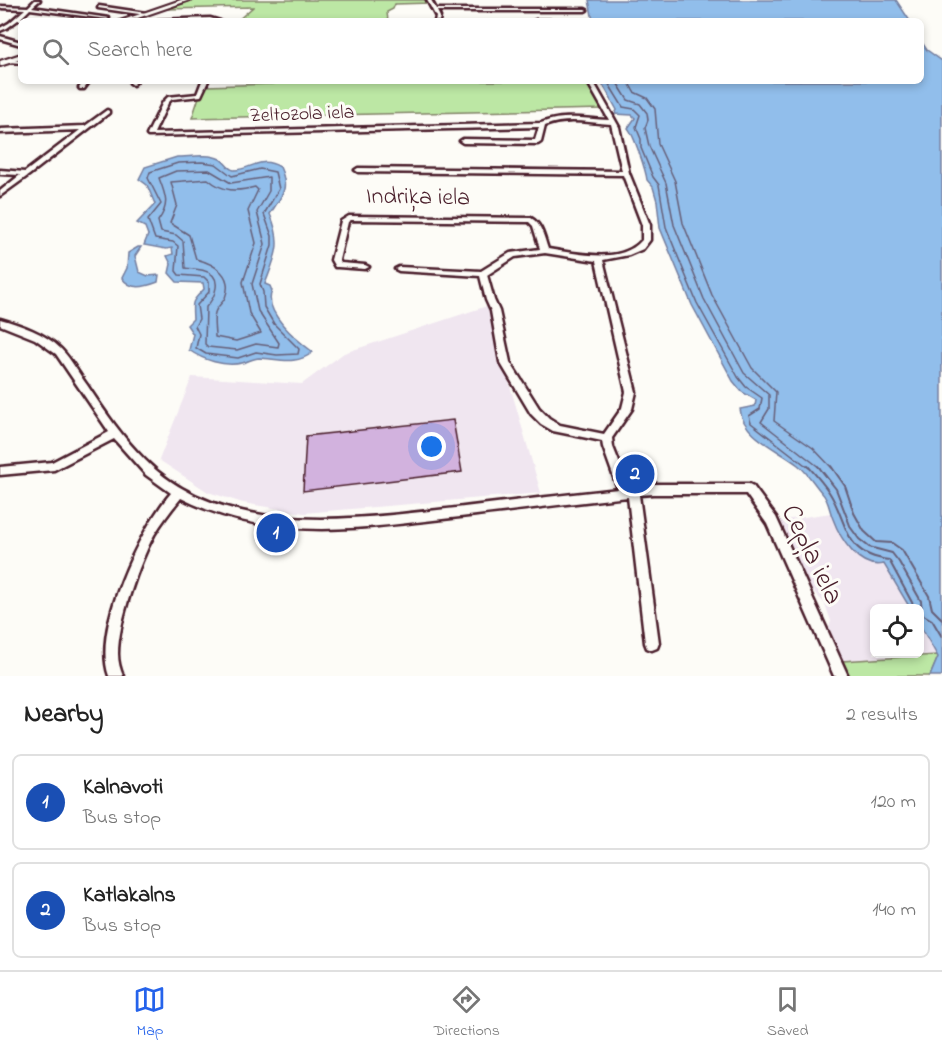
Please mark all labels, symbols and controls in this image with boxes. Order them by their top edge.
search box [18,18,924,84]
icon: search [39,35,72,68]
text: Search here [87,35,192,67]
street label: Zeltozola iela [249,99,355,131]
street label: Indriķa iela [366,180,470,216]
your location [417,432,446,461]
pin: 2 [616,452,654,496]
street label: Cepļa iela [769,498,853,612]
pin: 1 [256,510,296,556]
map controls [870,604,924,658]
button: locate [870,604,924,658]
text: Nearby [24,696,103,734]
text: 2 results [846,701,918,730]
text: Kalnavoti [83,772,163,804]
text: 1 [42,788,49,817]
text: 120 m [871,788,916,817]
text: Bus stop [83,804,161,833]
text: Katlakalns [83,880,176,912]
text: 2 [41,896,50,925]
text: 140 m [872,896,916,925]
text: Bus stop [83,912,161,941]
tab: Map [133,983,166,1043]
tab: Directions [433,983,500,1043]
tab: Saved [767,983,809,1043]

